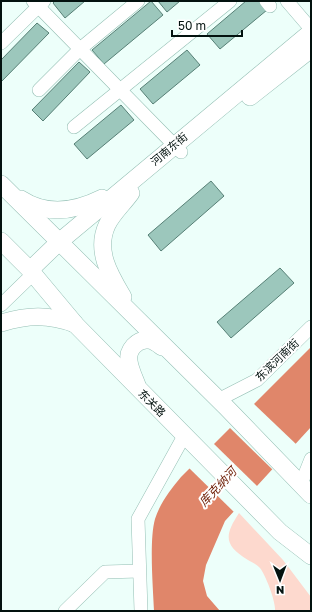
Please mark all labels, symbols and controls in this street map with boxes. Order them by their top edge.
scale bar [172,12,242,38]
text: 50 m [178,18,206,33]
street label: 河南东街 [148,129,190,168]
street label: 东滨河南街 [252,336,301,383]
street label: 东关路 [136,386,169,419]
water label: 库克纳河 [196,463,241,509]
north arrow [260,560,300,600]
text: N [276,584,284,597]

